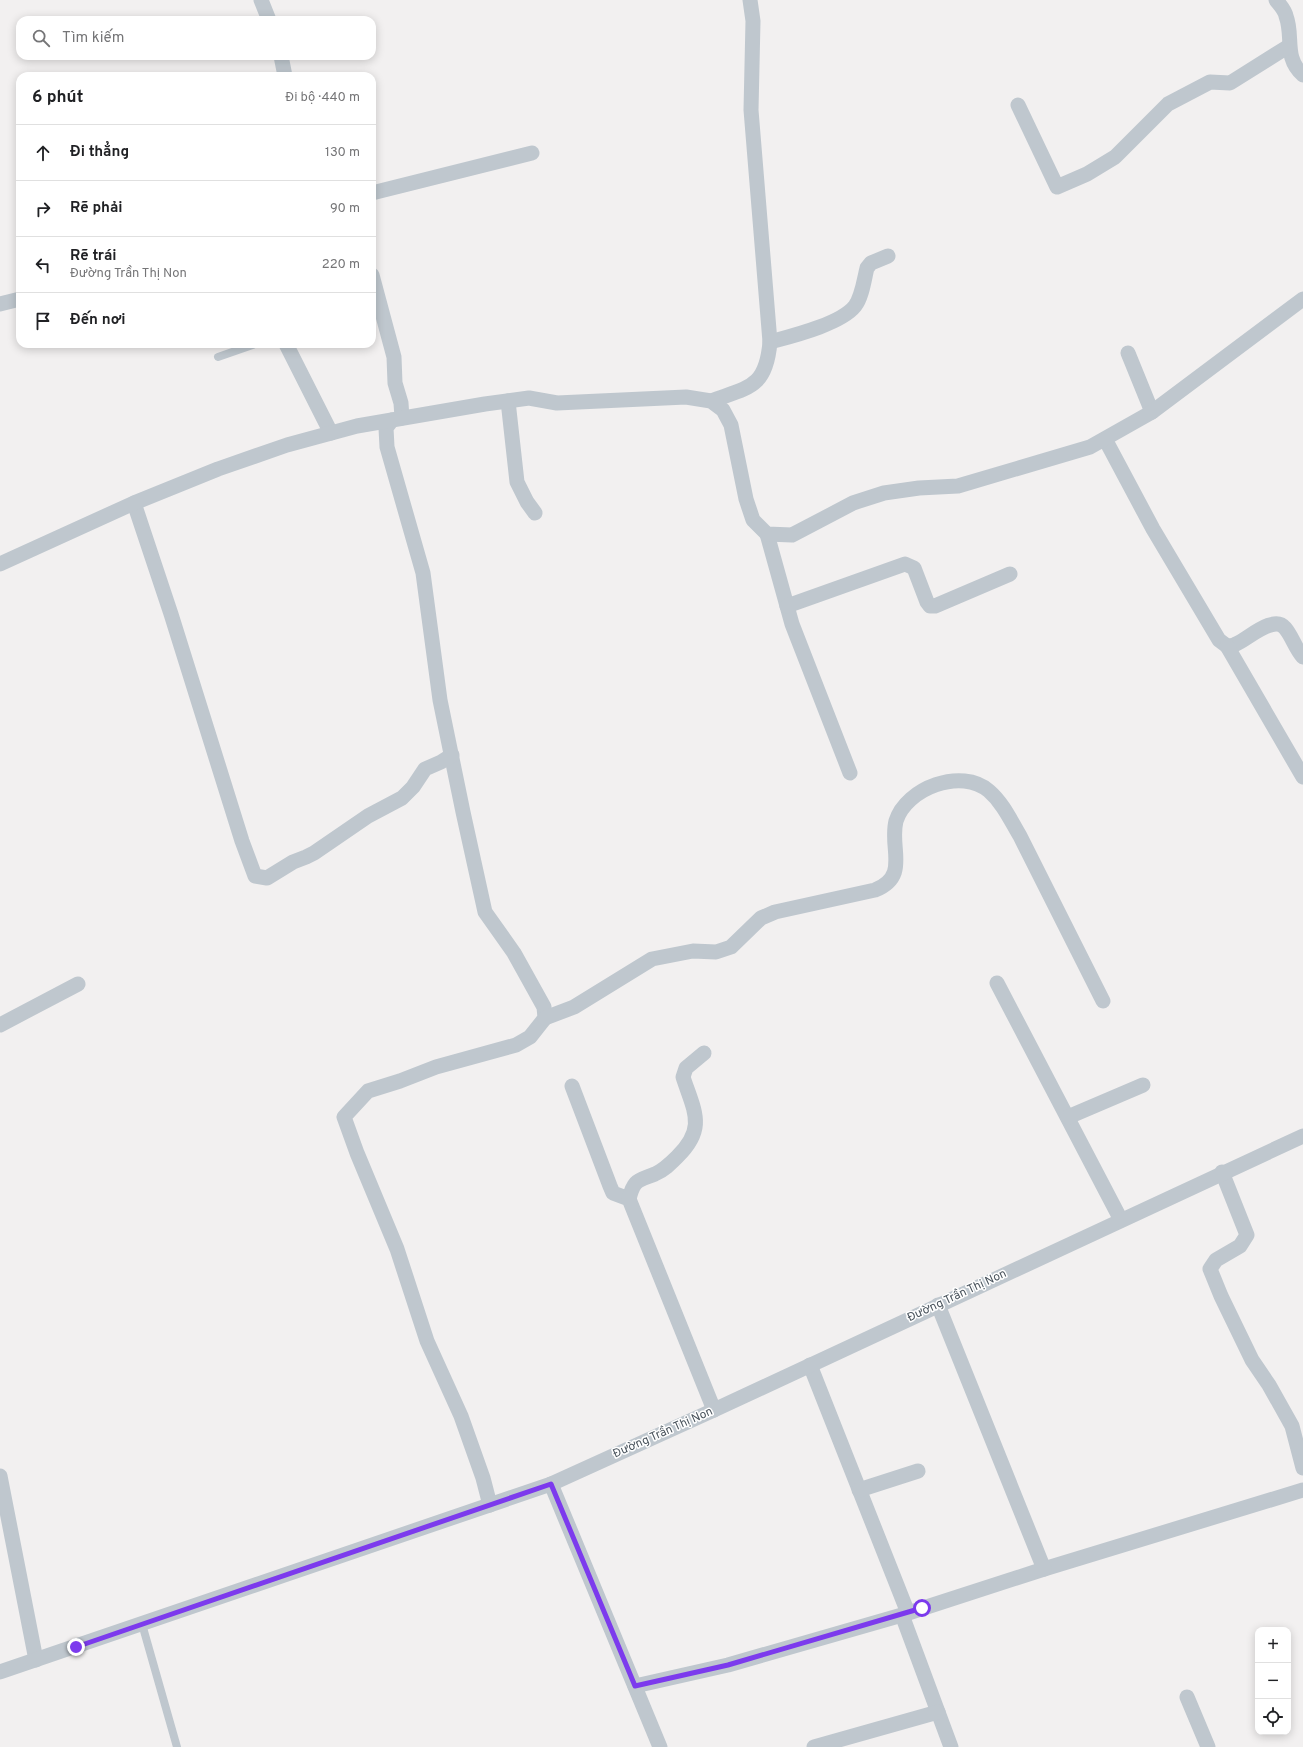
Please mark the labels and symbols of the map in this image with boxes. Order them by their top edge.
street label: Đường Trần Thị Non [905,1266,1009,1326]
street label: Đường Trần Thị Non [610,1404,716,1462]
route start [913,1599,931,1617]
route end [67,1638,85,1656]

